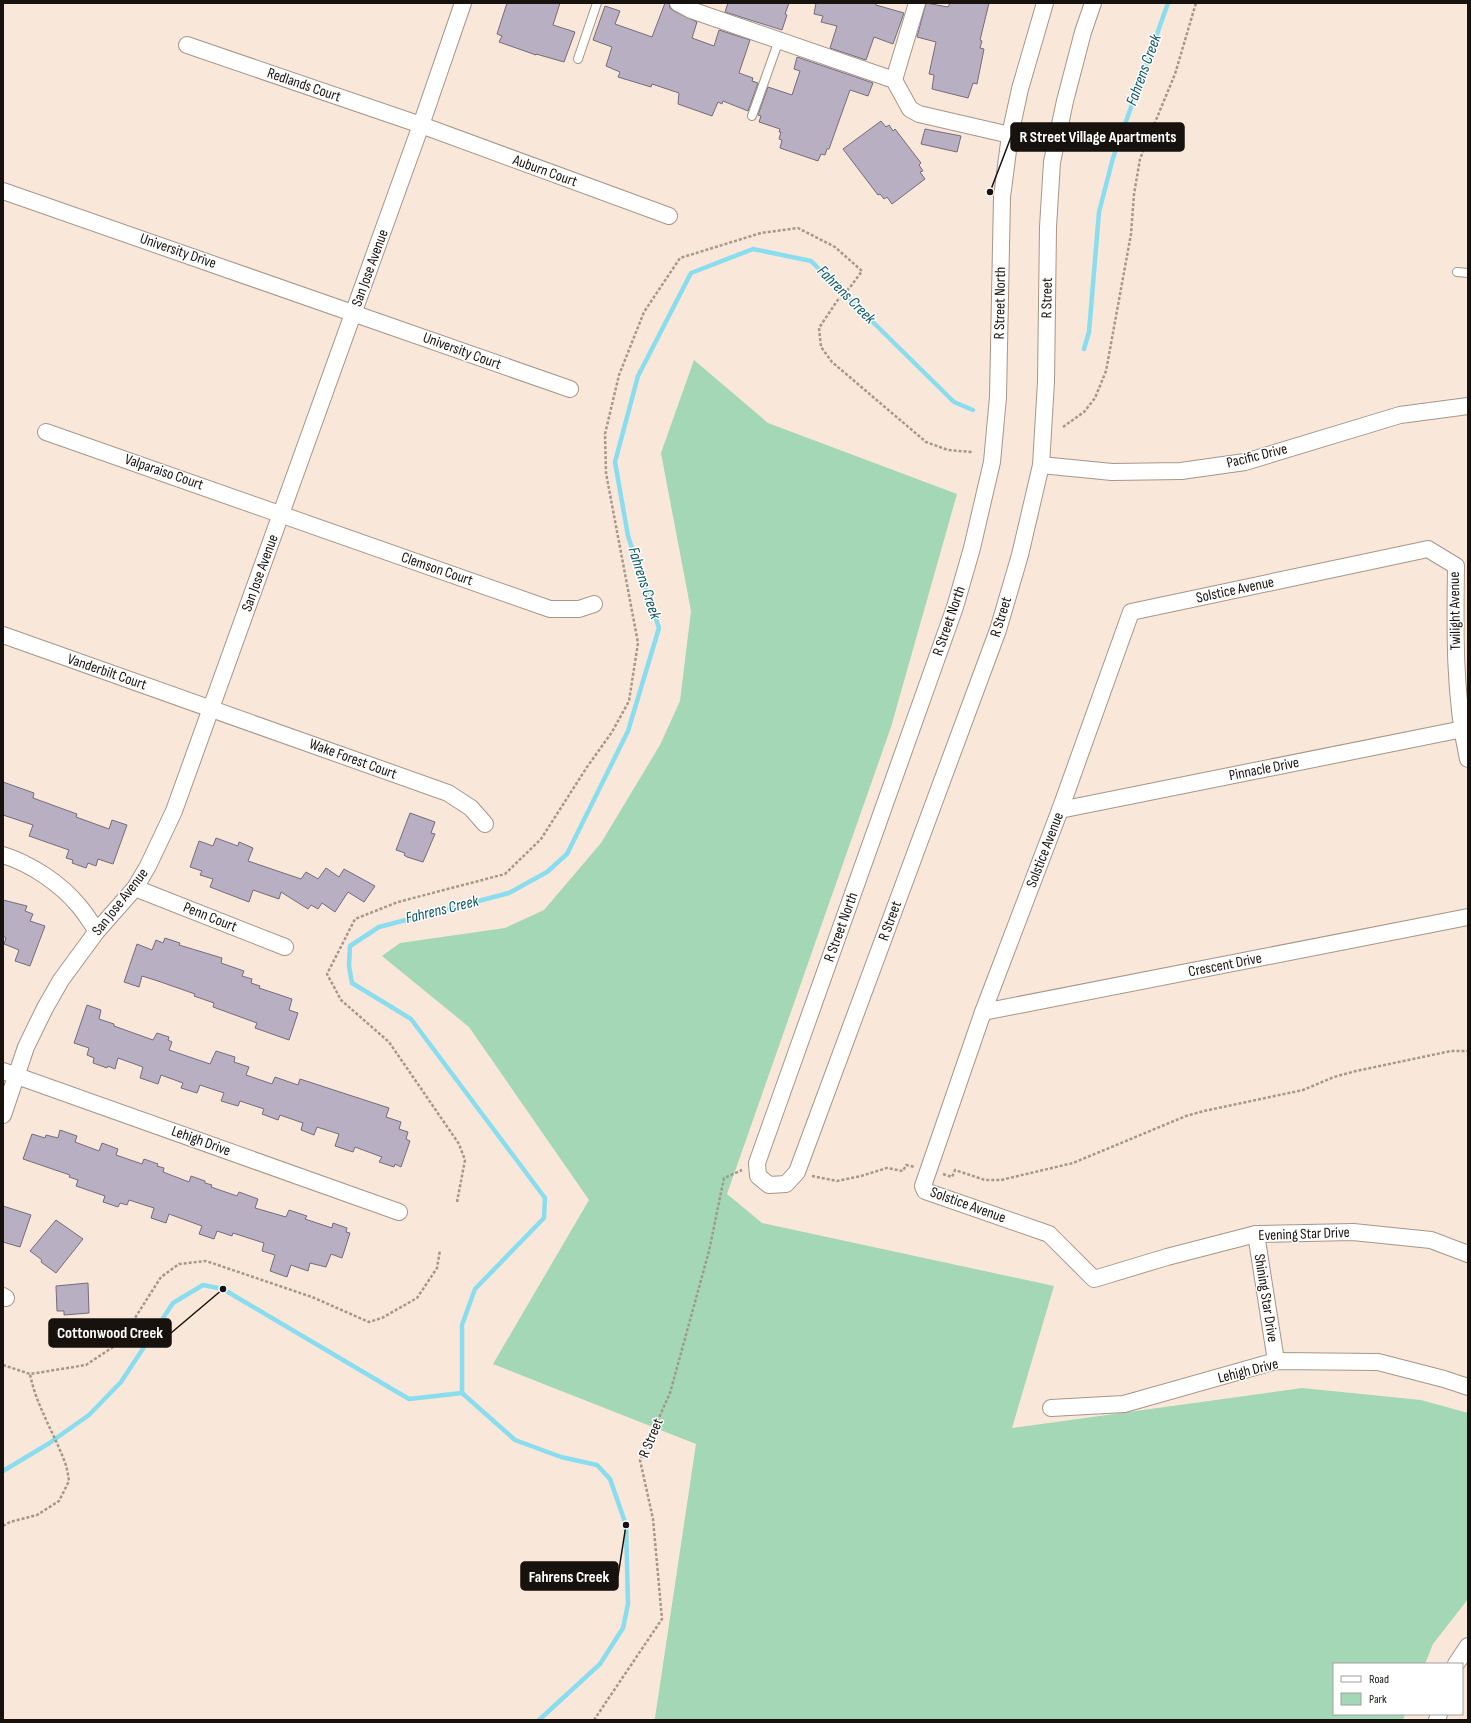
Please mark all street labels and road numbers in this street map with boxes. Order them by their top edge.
street label: Redlands Court [265,64,344,107]
street label: Auburn Court [509,150,580,192]
street label: San Jose Avenue [347,227,393,309]
street label: University Drive [137,229,219,273]
street label: R Street North [990,266,1010,340]
street label: R Street [1037,277,1057,319]
street label: University Court [420,328,504,374]
street label: Pacific Drive [1225,439,1289,473]
street label: Valparaiso Court [122,450,206,494]
street label: San Jose Avenue [237,532,283,614]
street label: Clemson Court [399,548,476,590]
street label: Solstice Avenue [1194,572,1276,608]
street label: Twilight Avenue [1445,572,1465,650]
street label: R Street North [928,584,970,658]
street label: R Street [986,594,1016,639]
street label: Vanderbilt Court [65,650,150,695]
street label: Wake Forest Court [307,734,400,784]
street label: Pinnacle Drive [1227,753,1301,785]
street label: Solstice Avenue [1022,810,1068,890]
street label: San Jose Avenue [88,864,152,940]
street label: R Street North [820,890,862,964]
street label: Penn Court [180,898,240,937]
street label: R Street [874,898,906,943]
street label: Crescent Drive [1187,949,1263,981]
street label: Lehigh Drive [169,1122,233,1160]
street label: Solstice Avenue [928,1183,1008,1227]
street label: Evening Star Drive [1258,1223,1350,1245]
street label: Shining Star Drive [1250,1252,1282,1344]
street label: Lehigh Drive [1216,1354,1280,1388]
street label: R Street [635,1415,668,1461]

